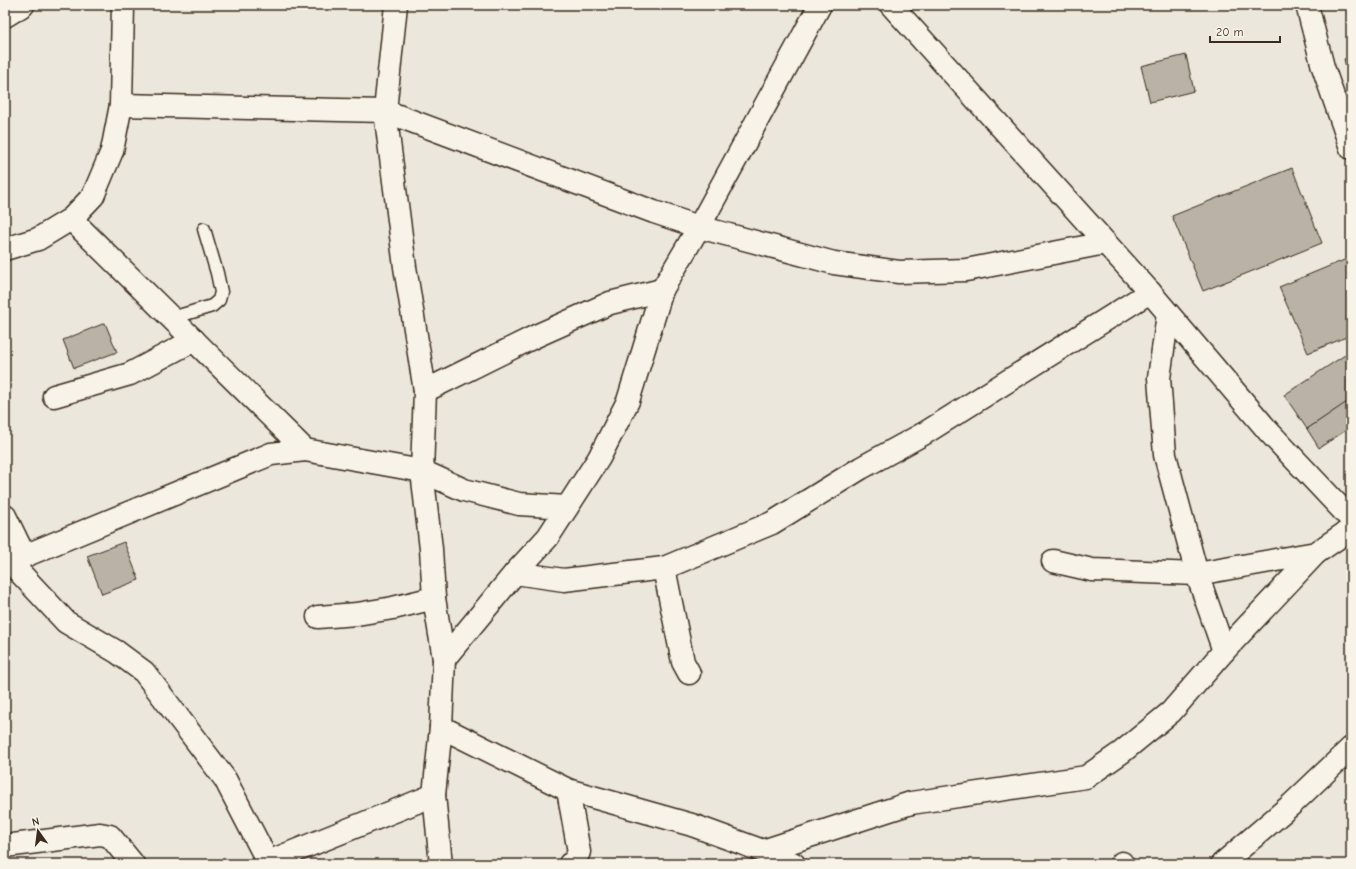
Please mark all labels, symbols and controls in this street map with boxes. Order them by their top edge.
scale bar [1210,18,1280,44]
text: 20 m [1216,25,1244,39]
north arrow [18,811,58,851]
text: N [31,815,41,829]

